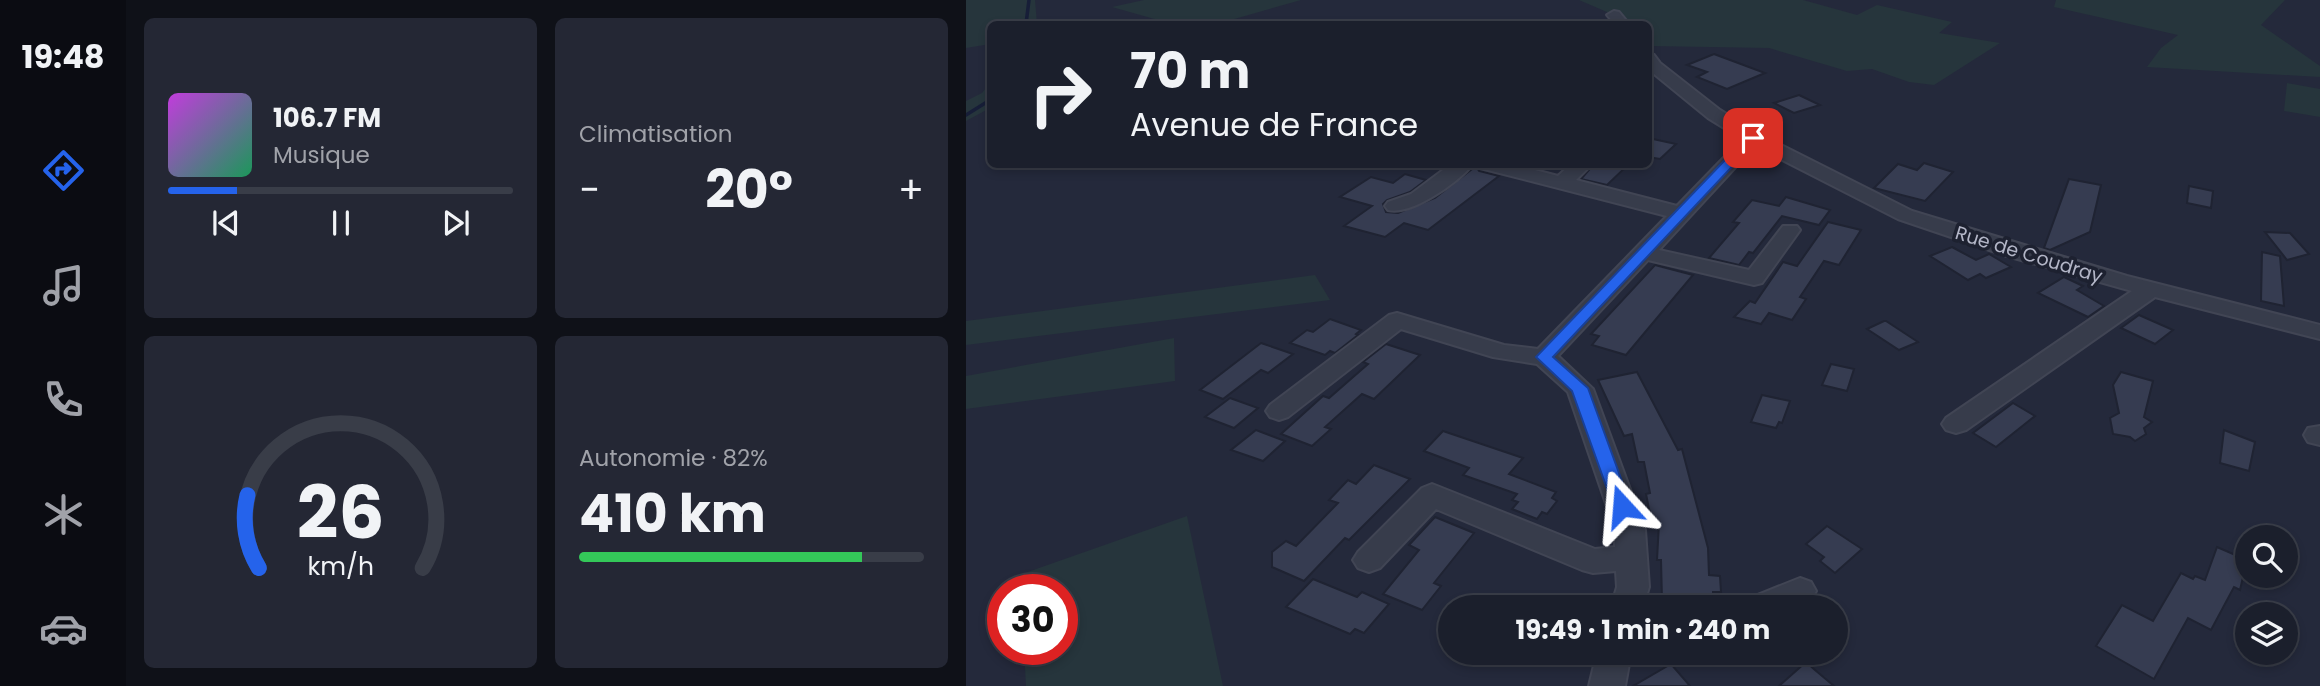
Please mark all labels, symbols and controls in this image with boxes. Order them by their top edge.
text: 19:48 [21,34,105,79]
text: 70 m [1130,37,1250,105]
icon: right [1015,49,1106,140]
text: 106.7 FM [273,100,381,136]
text: Avenue de France [1130,102,1418,147]
pin [1723,108,1783,168]
text: Climatisation [579,118,732,150]
icon: arrive [1734,119,1772,157]
text: Musique [273,139,370,171]
icon: directions [39,146,88,195]
text: 20° [705,153,793,226]
text: − [579,163,600,216]
text: + [898,163,924,216]
icon: previous [207,204,245,242]
icon: pause [322,204,360,242]
icon: next [437,204,475,242]
street label: Rue de Coudray [1952,219,2106,290]
icon: music [39,261,88,310]
icon: phone [39,375,88,424]
text: Autonomie · 82% [579,442,768,474]
text: 26 [297,462,384,563]
position arrow [1585,469,1659,543]
text: 410 km [579,477,766,550]
icon: climate [39,490,88,539]
map controls [2235,525,2298,665]
button: search [2235,525,2298,588]
text: km/h [307,549,374,584]
speed limit sign: 30 [987,574,1078,665]
button: layers [2235,602,2298,665]
icon: car [39,604,88,653]
text: 19:49 · 1 min · 240 m [1516,612,1770,648]

